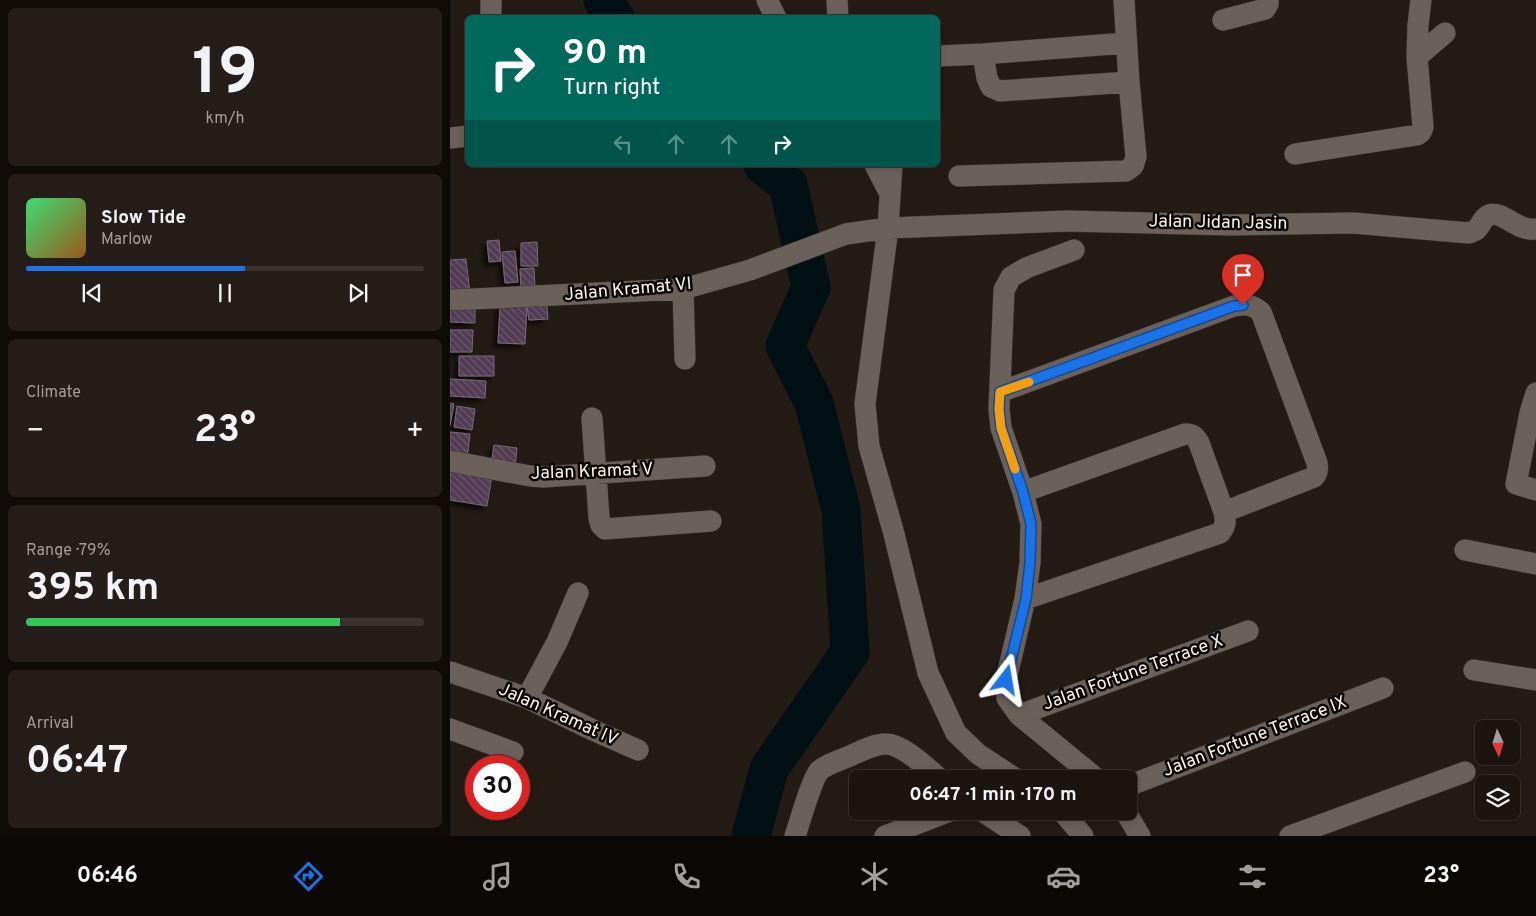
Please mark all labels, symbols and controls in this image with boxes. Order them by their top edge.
text: 90 m [563,32,647,76]
text: 19 [192,35,258,117]
icon: right [480,35,545,100]
text: Turn right [563,75,660,102]
text: km/h [206,109,244,129]
icon: left [609,130,637,158]
icon: ahead [662,130,690,158]
icon: ahead [715,130,743,158]
icon: right [768,130,796,158]
text: Slow Tide [101,206,186,230]
street label: Jalan Jidan Jasin [1148,210,1288,236]
text: Marlow [101,230,153,250]
pin [1222,254,1264,305]
icon: arrive [1229,261,1257,289]
street label: Jalan Kramat VI [563,273,693,307]
icon: previous [78,279,106,307]
icon: pause [211,279,239,307]
icon: next [344,279,372,307]
text: Climate [26,383,81,403]
text: 23° [194,407,256,456]
text: − [26,414,44,450]
text: + [406,414,424,450]
street label: Jalan Kramat V [530,458,654,486]
text: Range · 79% [26,541,111,561]
text: 395 km [26,565,159,614]
street label: Jalan Fortune Terrace X [1040,630,1226,716]
position arrow [979,653,1031,705]
street label: Jalan Kramat IV [495,678,621,752]
street label: Jalan Fortune Terrace IX [1160,691,1350,783]
text: Arrival [26,714,74,734]
north arrow [1475,720,1520,765]
map controls [1475,720,1520,820]
text: 06:47 [26,738,128,787]
speed limit sign: 30 [465,755,530,820]
button: layers [1475,775,1520,820]
text: 06:47 · 1 min · 170 m [909,783,1077,807]
icon: directions [291,859,326,894]
icon: music [480,859,515,894]
icon: phone [669,859,704,894]
icon: climate [857,859,892,894]
icon: car [1046,859,1081,894]
icon: filters [1235,859,1270,894]
text: 06:46 [77,863,138,890]
text: 23° [1423,863,1459,890]

